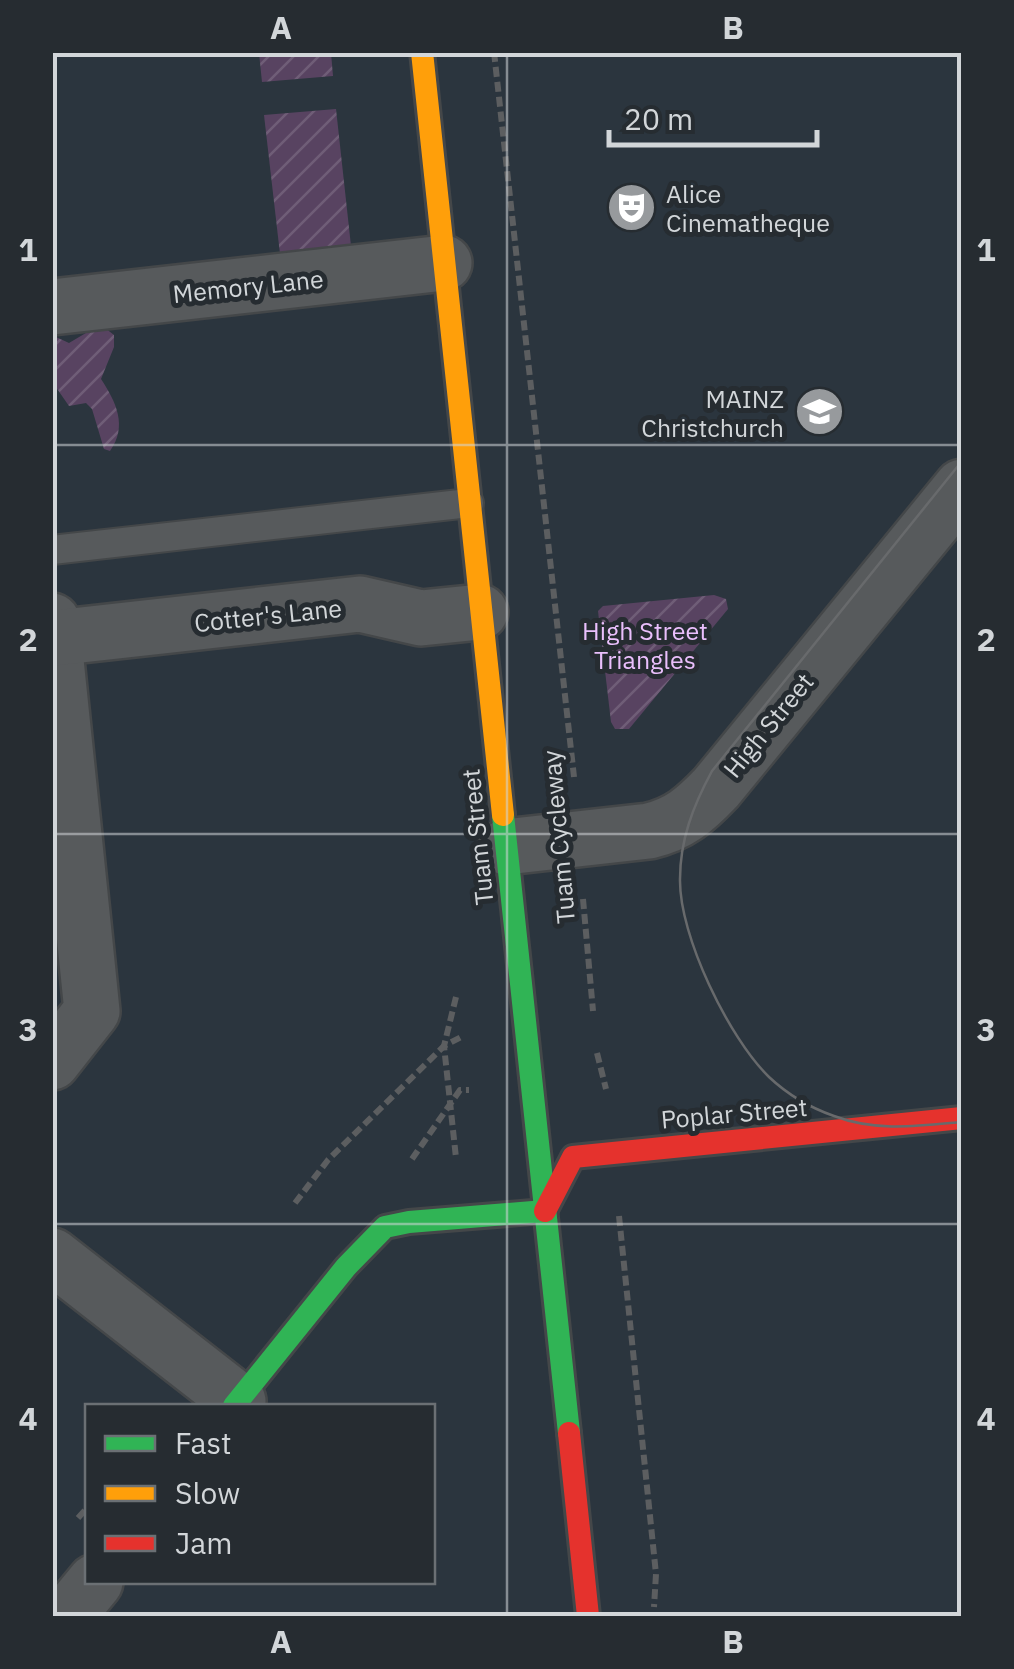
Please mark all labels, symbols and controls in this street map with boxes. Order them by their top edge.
text: A [270,6,292,48]
text: B [722,6,744,48]
scale bar [609,85,816,147]
text: 20 m [624,99,693,138]
place label: Alice Cinematheque [666,177,830,239]
theatre icon: Alice Cinematheque [605,181,657,233]
text: 1 [18,228,38,270]
text: 1 [976,228,996,270]
street label: Memory Lane [171,262,325,310]
place label: MAINZ Christchurch [641,382,784,444]
school or university icon: MAINZ Christchurch [793,386,845,438]
street label: Cotter's Lane [193,591,343,639]
park label: High Street Triangles [582,614,708,676]
text: 2 [18,618,38,660]
text: 2 [976,618,996,660]
street label: High Street [716,666,820,784]
street label: Tuam Cycleway [534,748,582,925]
street label: Tuam Street [453,767,501,907]
text: 3 [18,1008,38,1050]
text: 3 [976,1008,996,1050]
street label: Poplar Street [659,1090,809,1136]
text: 4 [18,1397,38,1439]
text: 4 [976,1397,996,1439]
legend [85,1404,435,1584]
text: Fast [175,1423,232,1462]
text: Slow [175,1473,240,1512]
text: Jam [175,1523,233,1562]
text: A [270,1620,292,1662]
text: B [722,1620,744,1662]

